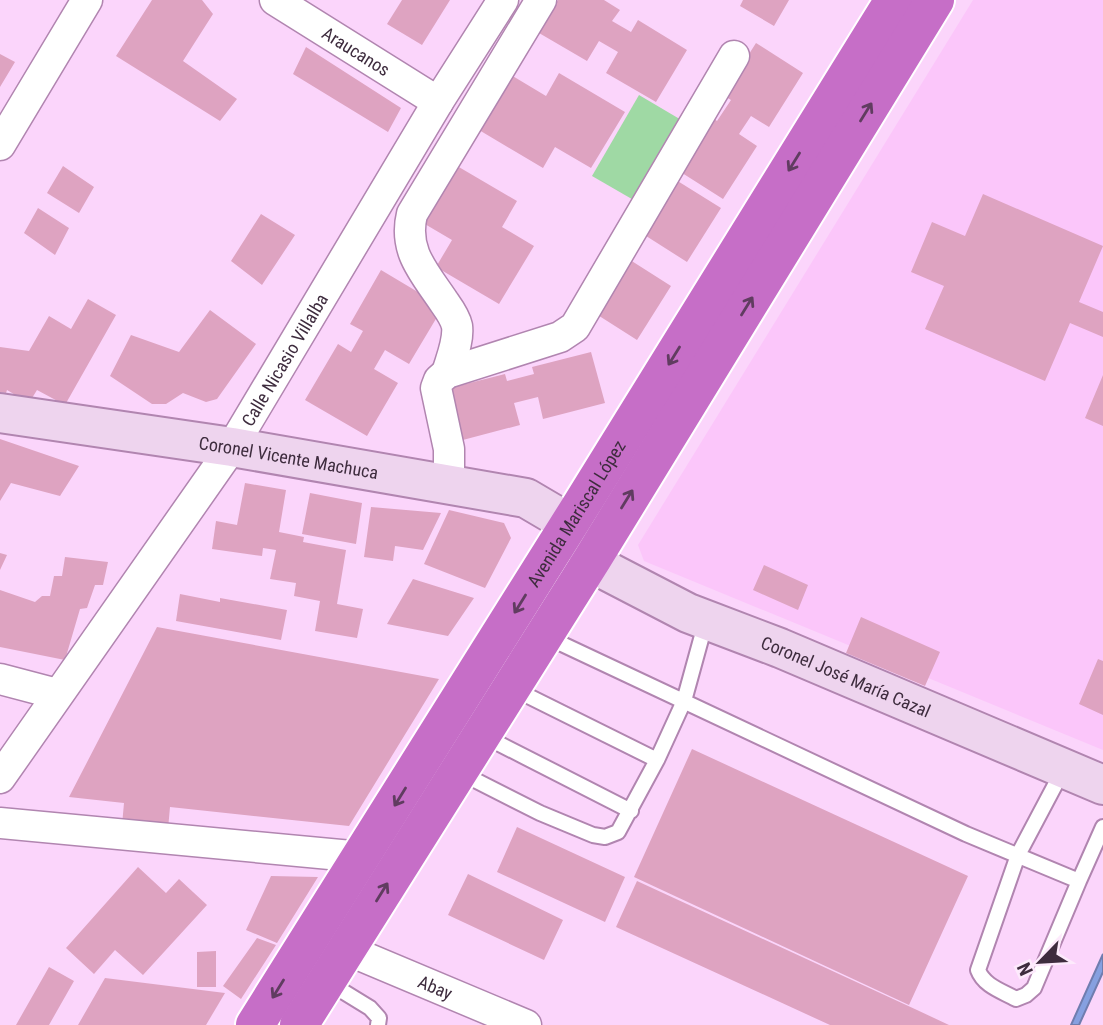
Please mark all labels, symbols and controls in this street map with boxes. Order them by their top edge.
street label: Araucanos [319,22,394,80]
one-way arrow [860,103,874,123]
one-way arrow [786,152,800,172]
street label: Calle Nicasio Villalba [237,290,332,430]
one-way arrow [740,296,754,316]
one-way arrow [667,345,681,365]
street label: Coronel Vicente Machuca [198,432,380,483]
street label: Avenida Mariscal López [522,436,629,590]
one-way arrow [620,490,634,510]
one-way arrow [513,593,527,613]
street label: Coronel José María Cazal [758,631,934,721]
one-way arrow [392,786,406,806]
one-way arrow [375,882,389,902]
north arrow [1005,927,1075,997]
text: N [1012,959,1038,979]
street label: Abay [415,970,456,1004]
one-way arrow [271,979,286,998]

